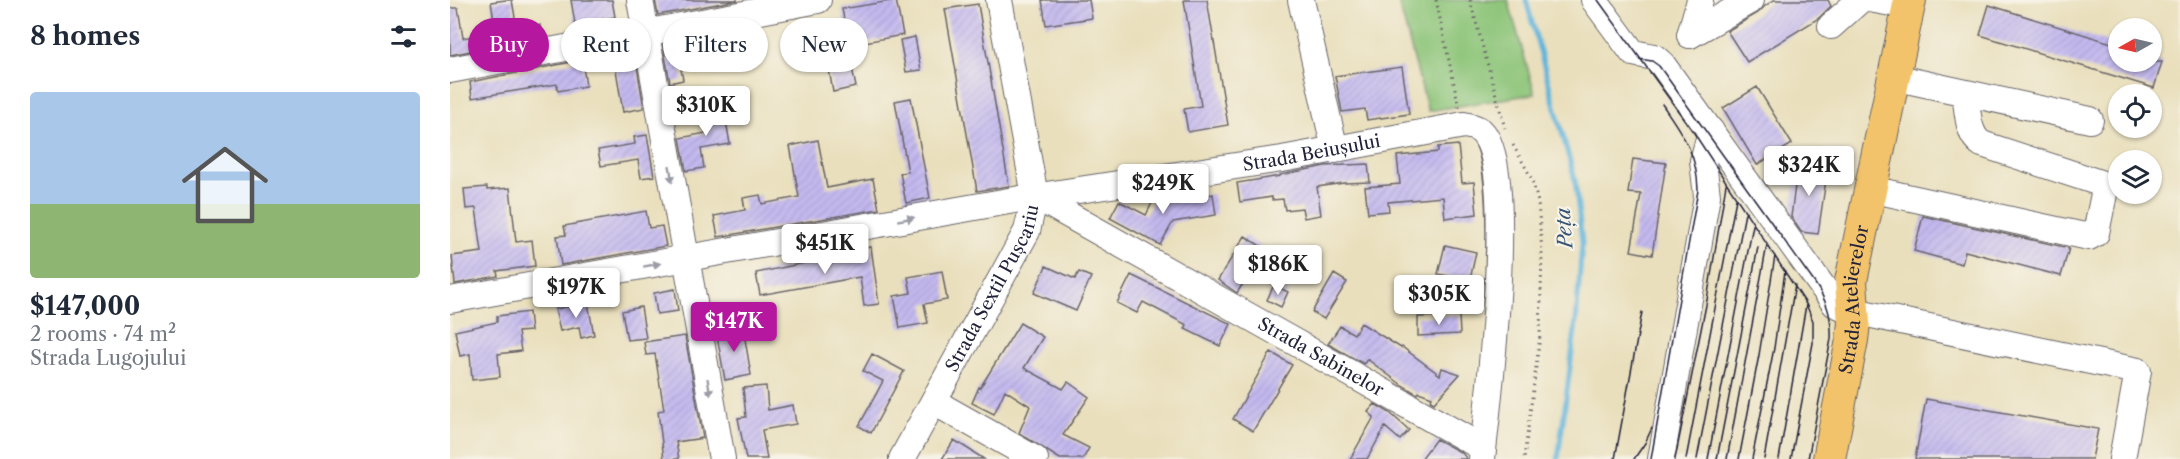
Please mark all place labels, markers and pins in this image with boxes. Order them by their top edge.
pin: $310K [664,86,748,137]
pin: $324K [1767,146,1851,197]
pin: $249K [1121,164,1205,215]
pin: $451K [783,224,867,275]
pin: $186K [1236,245,1320,296]
pin: $197K [534,268,618,319]
pin: $305K [1397,275,1481,326]
pin: $147K [692,302,776,353]

